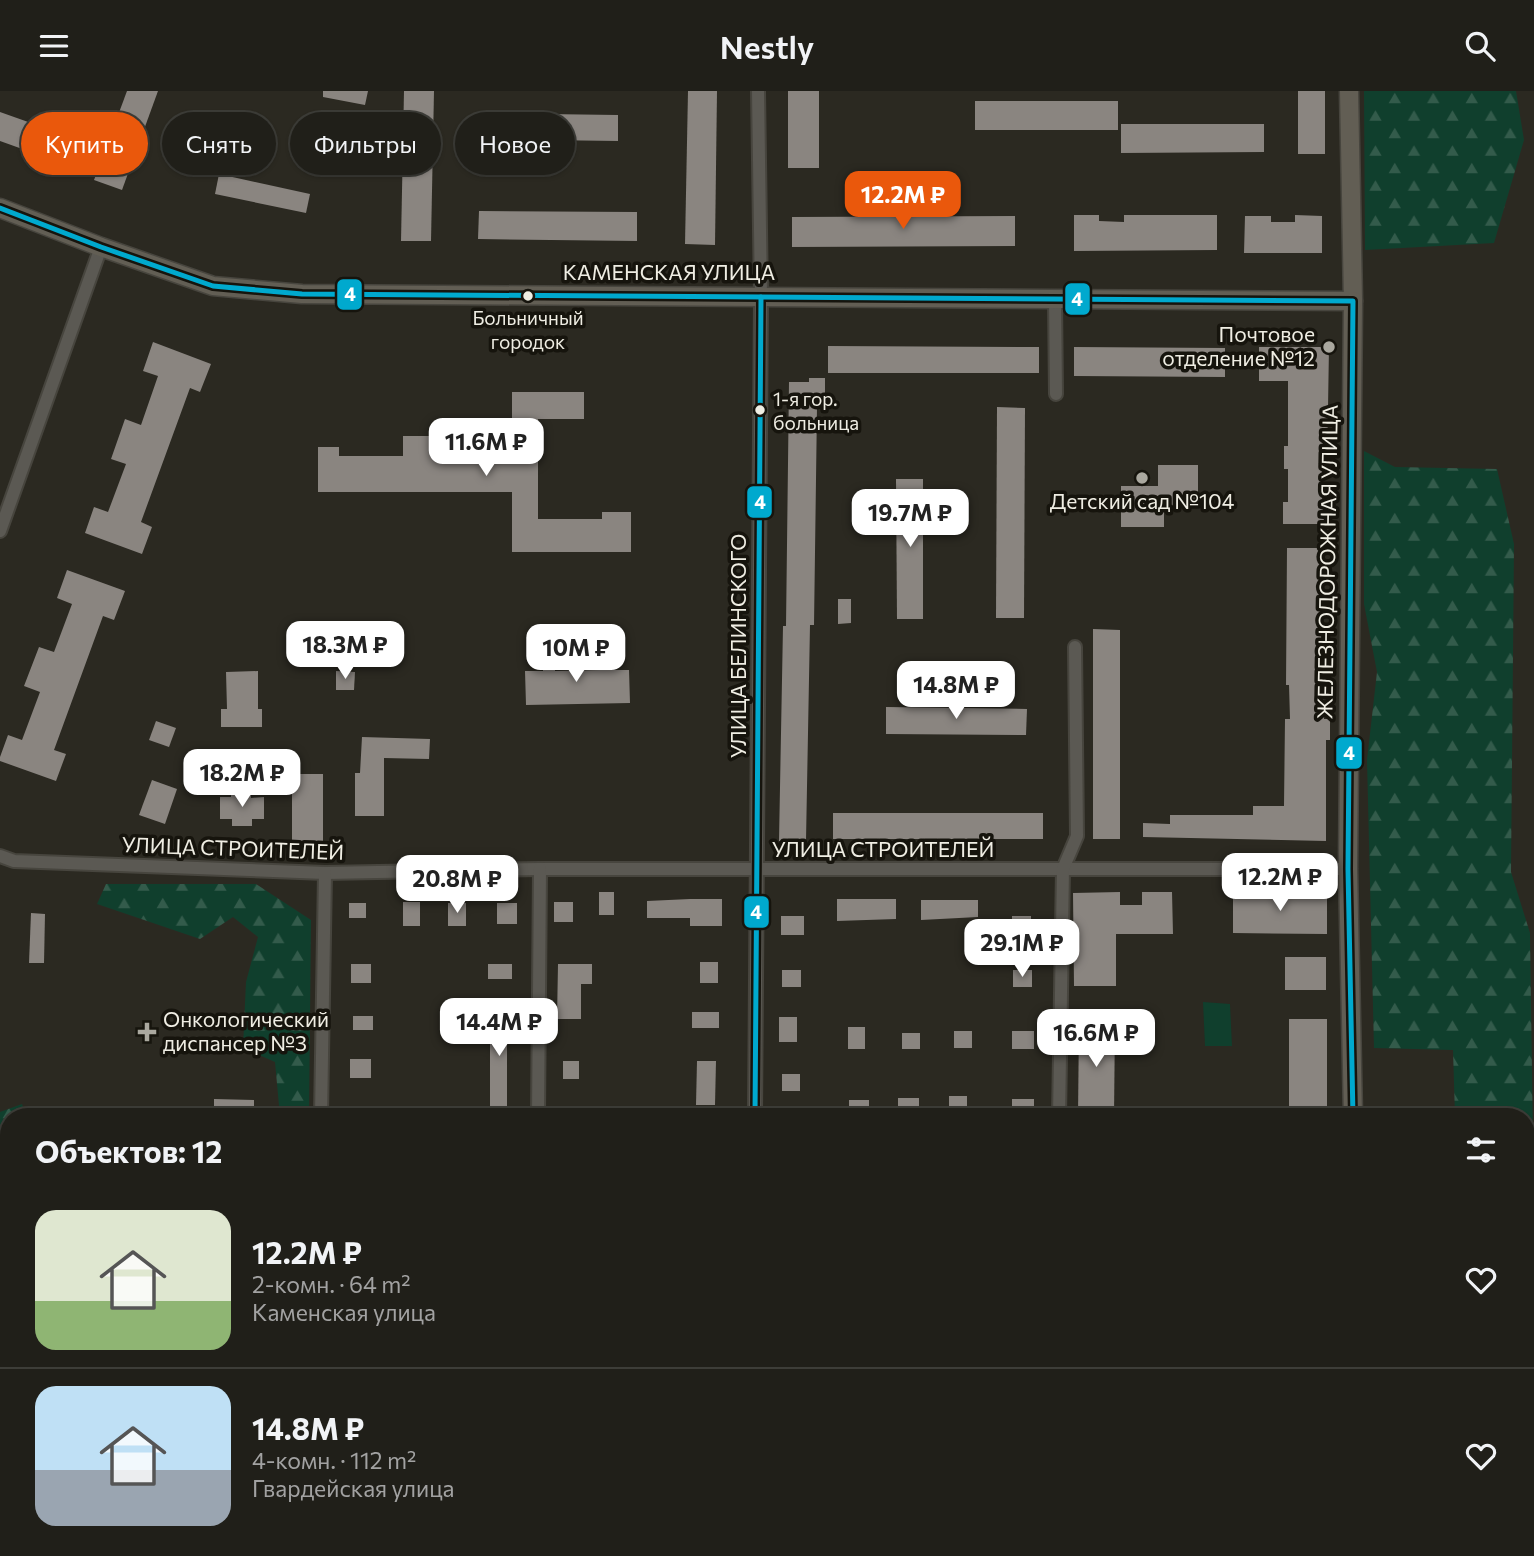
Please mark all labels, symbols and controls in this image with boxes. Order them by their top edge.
text: Nestly [720,26,814,66]
icon: menu [35,27,73,65]
icon: search [1461,27,1499,65]
chip: Купить [21,112,148,175]
chip: Снять [162,112,276,175]
chip: Фильтры [290,112,441,175]
chip: Новое [455,112,575,175]
pin: 12.2M ₽ [838,171,968,231]
text: 12.2M ₽ [861,180,945,208]
street label: КАМЕНСКАЯ УЛИЦА [563,259,775,284]
line badge: 4 [336,278,363,311]
text: 4 [344,282,356,305]
line badge: 4 [1064,282,1091,316]
text: 4 [1071,287,1083,310]
marker: Больничный городок [521,289,535,303]
place label: Больничный городок [472,306,584,353]
place label: Почтовое отделение №12 [1162,321,1315,370]
marker: Почтовое отделение №12 [1321,339,1337,355]
place label: 1-я гор. больница [773,387,859,434]
marker: 1-я гор. больница [753,403,767,417]
street label: ЖЕЛЕЗНОДОРОЖНАЯ УЛИЦА [1311,404,1342,719]
pin: 11.6M ₽ [421,419,551,478]
text: 11.6M ₽ [445,427,527,455]
marker: Детский сад №104 [1134,470,1150,486]
line badge: 4 [746,485,773,519]
place label: Детский сад №104 [1050,488,1235,513]
pin: 19.7M ₽ [845,489,975,549]
text: 4 [754,490,766,513]
text: 19.7M ₽ [868,498,952,526]
street label: УЛИЦА БЕЛИНСКОГО [725,534,750,758]
pin: 18.3M ₽ [280,621,410,681]
pin: 10M ₽ [527,625,625,684]
text: 18.3M ₽ [302,630,388,658]
text: 10M ₽ [542,633,610,661]
pin: 14.8M ₽ [891,661,1021,721]
text: 14.8M ₽ [913,670,999,698]
line badge: 4 [1335,736,1363,770]
text: 4 [1343,741,1355,764]
pin: 18.2M ₽ [177,749,307,809]
text: 18.2M ₽ [199,758,285,786]
street label: УЛИЦА СТРОИТЕЛЕЙ [121,831,345,864]
street label: УЛИЦА СТРОИТЕЛЕЙ [772,836,994,861]
pin: 12.2M ₽ [1215,853,1345,913]
pin: 20.8M ₽ [392,855,522,915]
text: 12.2M ₽ [1238,862,1322,890]
text: 20.8M ₽ [412,864,502,892]
line badge: 4 [743,895,770,929]
text: 4 [750,900,762,923]
pin: 29.1M ₽ [957,919,1087,979]
text: 29.1M ₽ [980,928,1064,956]
pin: 14.4M ₽ [434,999,564,1058]
place label: Онкологический диспансер №3 [163,1006,329,1055]
text: 14.4M ₽ [456,1007,542,1035]
pin: 16.6M ₽ [1031,1009,1161,1069]
text: 16.6M ₽ [1053,1018,1139,1046]
marker: Онкологический диспансер №3 [137,1022,157,1042]
icon: filters [1462,1131,1500,1169]
text: Объектов: 12 [35,1132,222,1169]
text: 12.2M ₽ [252,1233,362,1270]
icon: home [91,1238,175,1322]
icon: heart [1462,1261,1500,1299]
text: 2-комн. · 64 m² [252,1270,411,1298]
text: Каменская улица [252,1298,436,1326]
text: 14.8M ₽ [252,1409,364,1446]
icon: home [91,1414,175,1498]
icon: heart [1462,1437,1500,1475]
text: 4-комн. · 112 m² [252,1446,416,1474]
text: Гвардейская улица [252,1474,454,1502]

